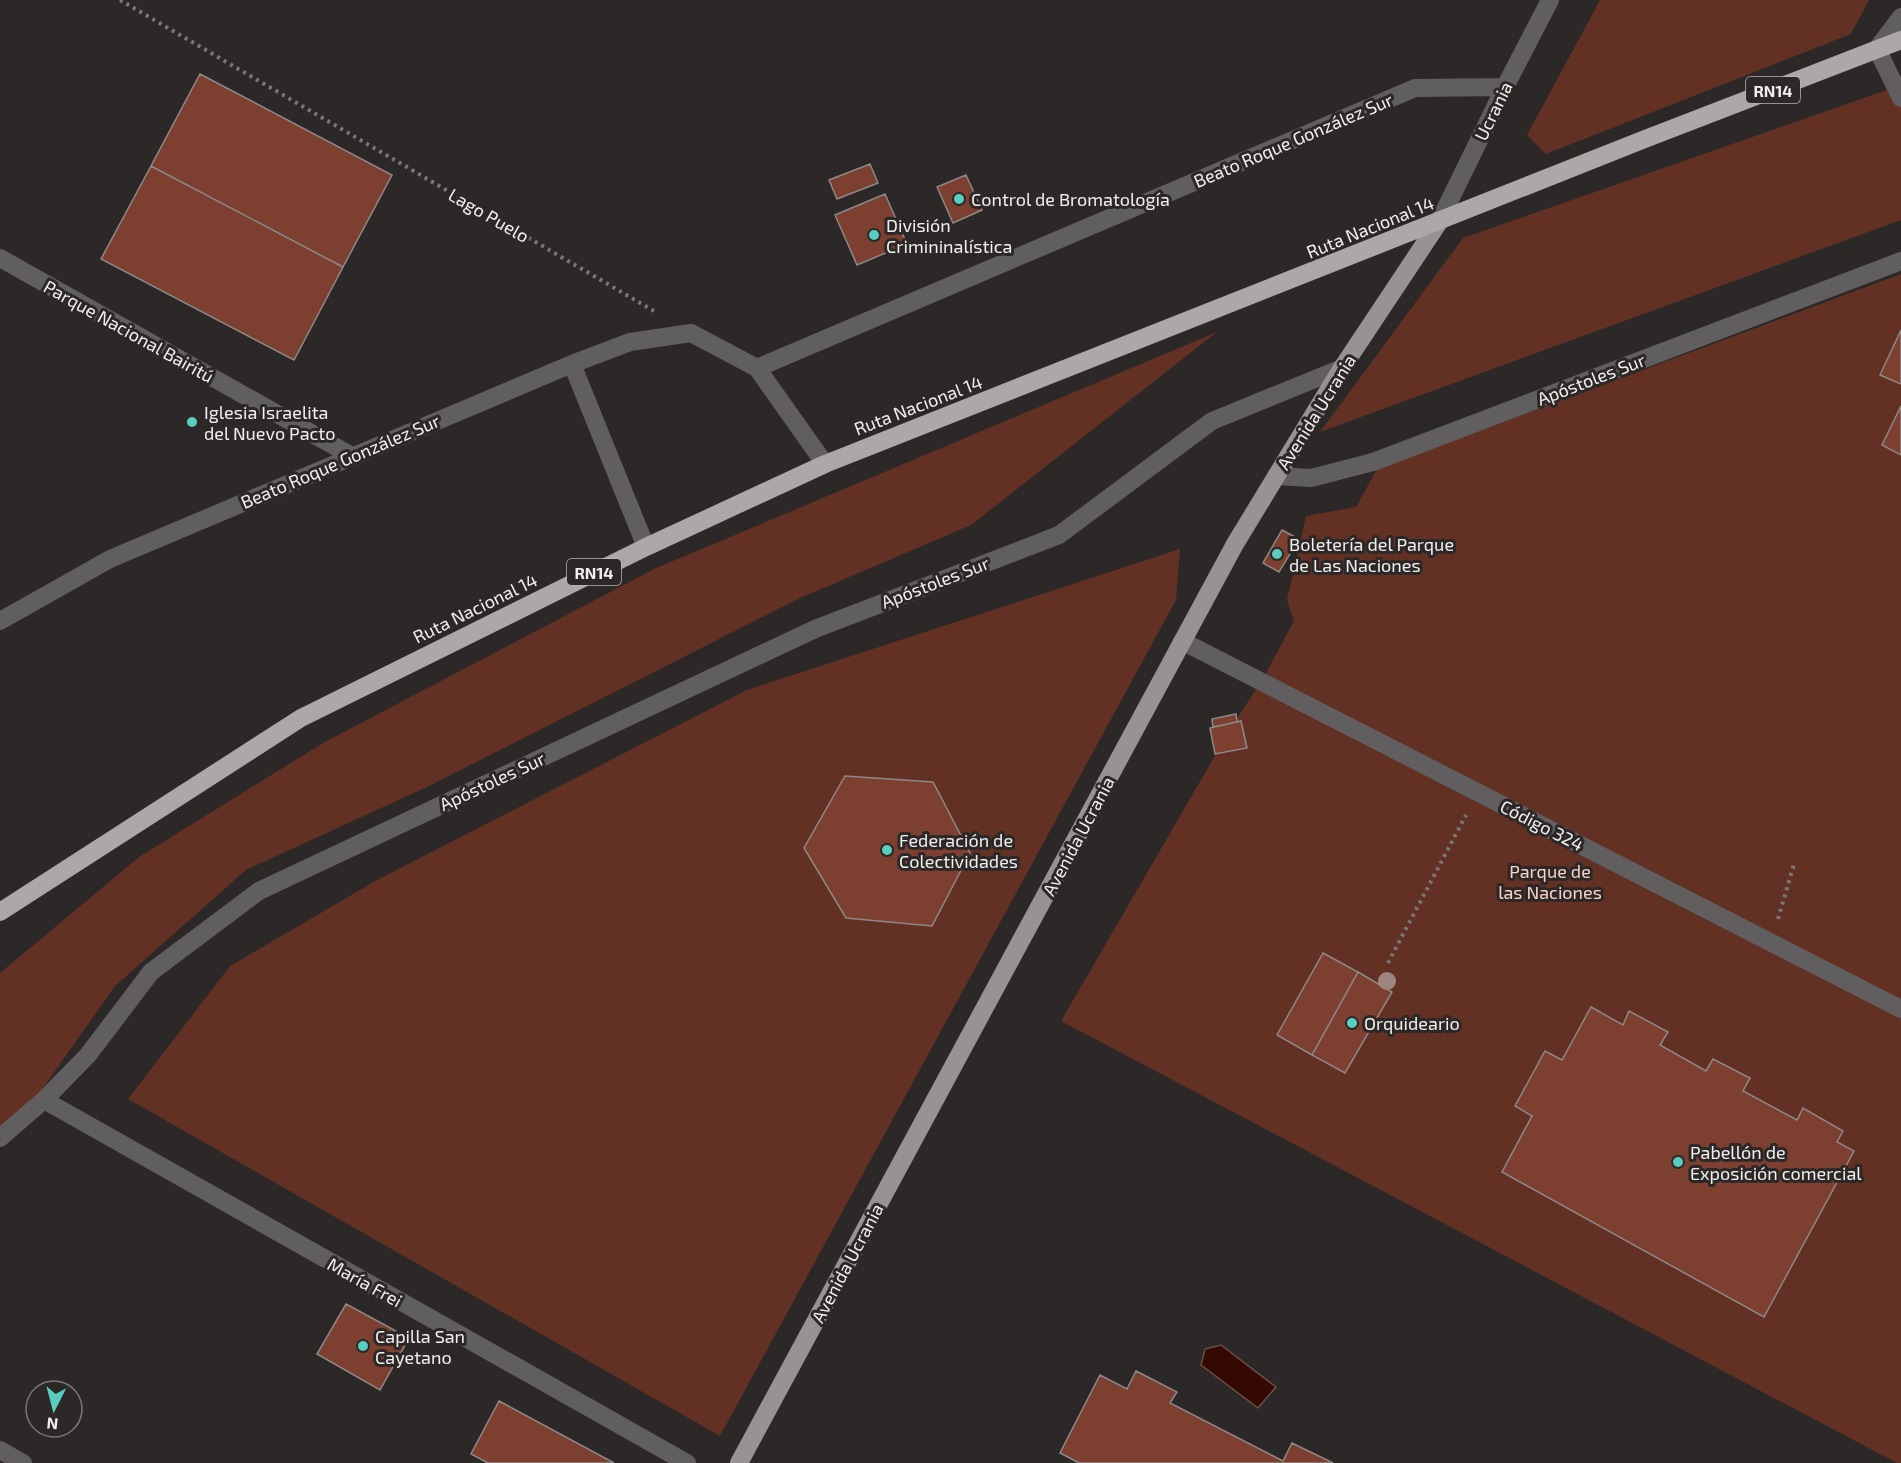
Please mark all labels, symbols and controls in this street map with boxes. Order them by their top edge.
road number: RN14 [1746,77,1800,103]
street label: Ucrania [1469,78,1517,144]
street label: Beato Roque González Sur [1190,88,1396,192]
street label: Lago Puelo [445,183,533,247]
place label: Control de Bromatología [971,188,1170,210]
street label: Ruta Nacional 14 [1303,191,1437,263]
marker: Control de Bromatología [952,192,966,206]
place label: División Crimininalística [886,214,1012,257]
marker: División Crimininalística [867,228,881,242]
street label: Parque Nacional Bairitú [40,275,218,387]
street label: Apóstoles Sur [1534,348,1648,410]
street label: Avenida Ucrania [1272,350,1360,474]
street label: Ruta Nacional 14 [851,370,985,440]
place label: Iglesia Israelita del Nuevo Pacto [204,401,335,444]
street label: Beato Roque González Sur [237,409,443,513]
marker: Iglesia Israelita del Nuevo Pacto [185,415,199,429]
place label: Boletería del Parque de Las Naciones [1289,533,1454,576]
marker: Boletería del Parque de Las Naciones [1270,547,1284,561]
street label: Apóstoles Sur [878,551,992,613]
road number: RN14 [567,559,621,585]
street label: Ruta Nacional 14 [409,568,541,648]
street label: Apóstoles Sur [436,747,548,815]
street label: Avenida Ucrania [1037,773,1119,899]
street label: Código 324 [1497,795,1587,855]
place label: Federación de Colectividades [899,829,1018,872]
marker: Federación de Colectividades [880,843,894,857]
park label: Parque de las Naciones [1498,860,1602,903]
place label: Orquideario [1364,1012,1460,1034]
marker: Orquideario [1345,1016,1359,1030]
place label: Pabellón de Exposición comercial [1690,1141,1862,1184]
marker: Pabellón de Exposición comercial [1671,1155,1685,1169]
street label: Avenida Ucrania [806,1200,888,1326]
street label: María Frei [324,1253,406,1311]
place label: Capilla San Cayetano [375,1325,465,1368]
marker: Capilla San Cayetano [356,1339,370,1353]
north arrow [24,1379,84,1439]
text: N [46,1414,59,1434]

